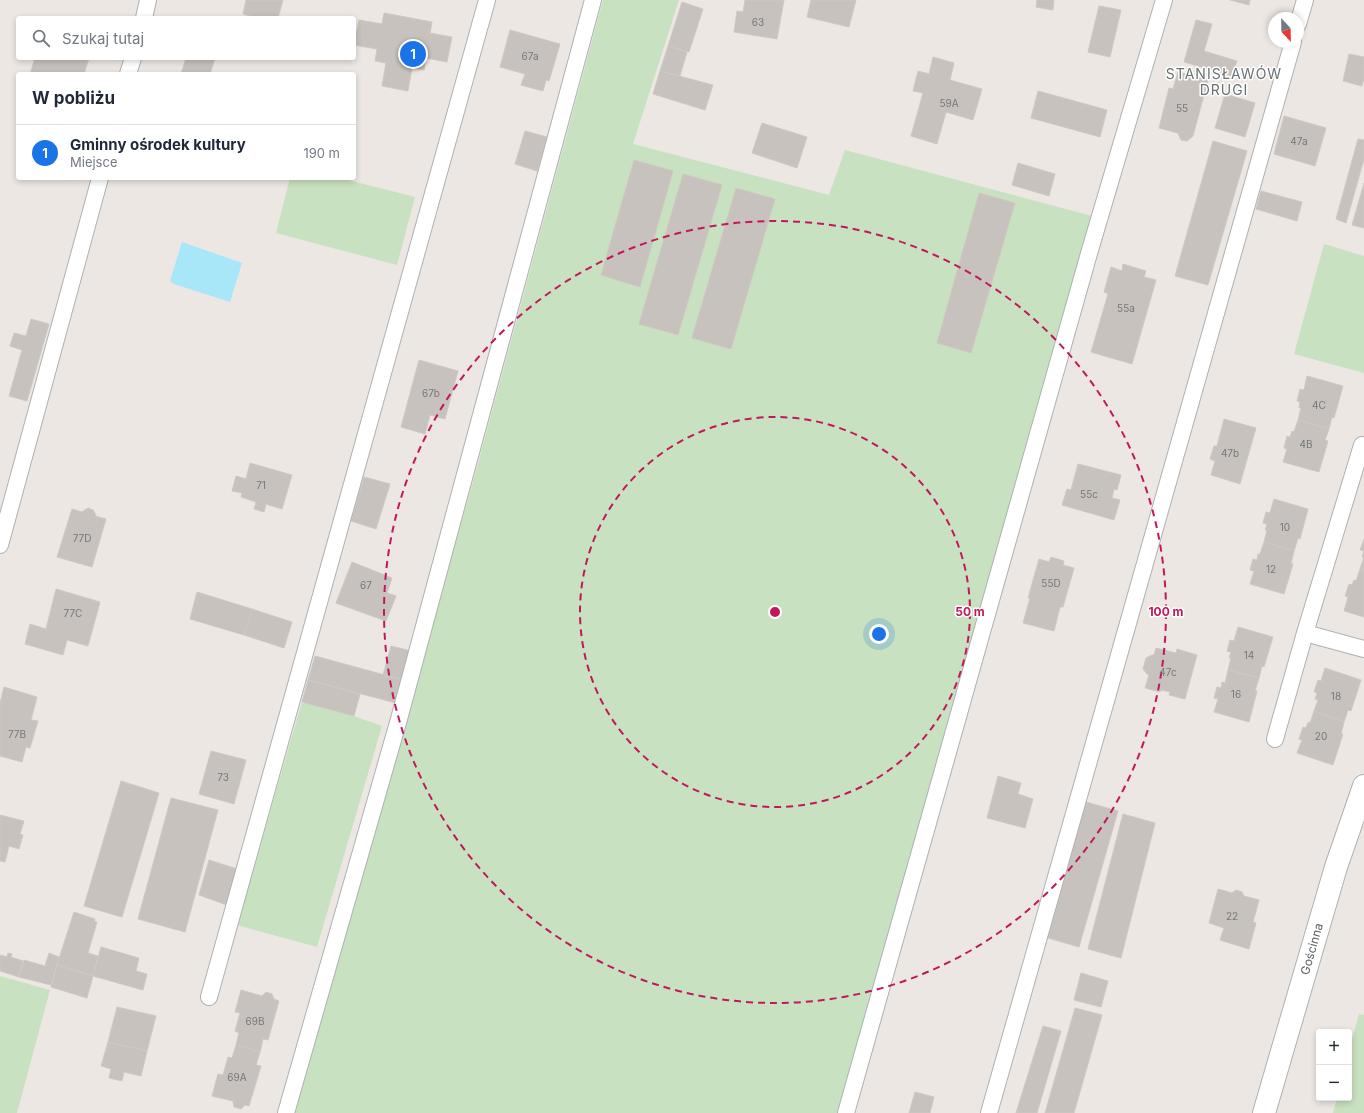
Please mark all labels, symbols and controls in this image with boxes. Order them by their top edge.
north arrow [1268,12,1304,48]
search box [16,16,356,60]
house number: 63 [752,16,764,28]
icon: search [30,27,52,49]
text: Szukaj tutaj [62,29,144,48]
pin: 1 [400,39,426,69]
house number: 67a [521,50,539,62]
district label: STANISŁAWÓW DRUGI [1166,65,1282,98]
text: W pobliżu [32,88,115,108]
house number: 59A [939,97,959,109]
house number: 55 [1176,102,1188,114]
text: Gminny ośrodek kultury [70,135,246,154]
house number: 47a [1290,135,1308,147]
text: 1 [42,145,48,161]
text: 190 m [303,145,340,161]
text: Miejsce [70,154,118,170]
house number: 55a [1117,302,1135,314]
house number: 67b [422,387,440,399]
house number: 4C [1312,399,1326,411]
house number: 4B [1299,438,1313,450]
house number: 47b [1221,447,1239,459]
house number: 71 [256,479,266,491]
house number: 55c [1080,488,1098,500]
house number: 10 [1280,521,1290,533]
house number: 77D [73,532,91,544]
house number: 12 [1266,563,1276,575]
house number: 55D [1041,577,1061,589]
house number: 67 [360,579,372,591]
text: 50 m [955,604,985,619]
text: 100 m [1148,604,1184,619]
centre of rings [768,605,782,619]
house number: 77C [64,607,82,619]
your location [869,624,889,644]
house number: 14 [1244,649,1254,661]
house number: 47c [1159,666,1177,678]
house number: 16 [1231,688,1241,700]
house number: 18 [1331,690,1341,702]
house number: 77B [8,728,26,740]
house number: 20 [1315,730,1327,742]
house number: 73 [217,771,229,783]
house number: 22 [1226,910,1238,922]
street label: Gościnna [1297,921,1326,976]
house number: 69B [246,1015,264,1027]
map controls [1316,1029,1352,1101]
button: + [1316,1029,1352,1065]
button: − [1316,1065,1352,1101]
house number: 69A [227,1071,247,1083]

